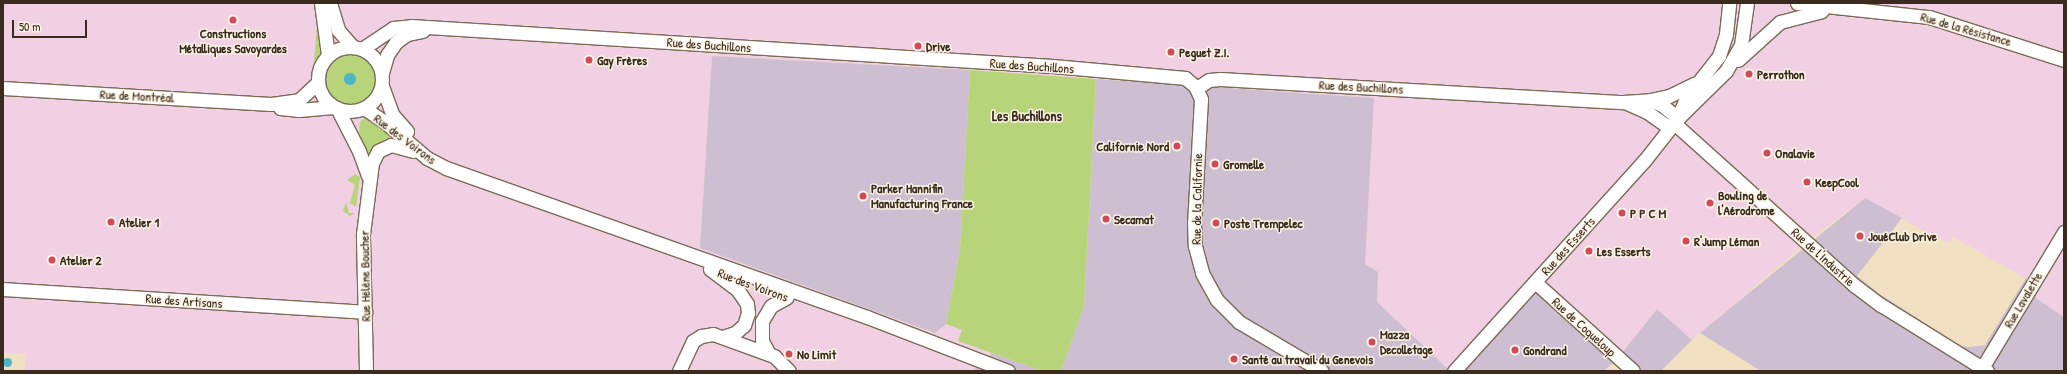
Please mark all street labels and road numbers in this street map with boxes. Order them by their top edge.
street label: Rue de la Résistance [1919,9,2013,49]
street label: Rue des Buchillons [666,34,752,56]
street label: Rue des Buchillons [989,55,1075,77]
street label: Rue des Buchillons [1318,77,1404,97]
street label: Rue de Montréal [99,86,175,106]
street label: Rue des Voirons [371,110,439,168]
street label: Rue de la Californie [1188,153,1206,245]
street label: Rue des Esserts [1538,214,1598,278]
street label: Rue de l'Industrie [1788,224,1858,290]
street label: Rue Hélène Boucher [356,230,374,322]
street label: Rue des Voirons [716,265,790,305]
street label: Rue Lavalette [2000,269,2046,331]
street label: Rue des Artisans [145,291,223,311]
street label: Rue de Coqueloup [1549,294,1619,360]

